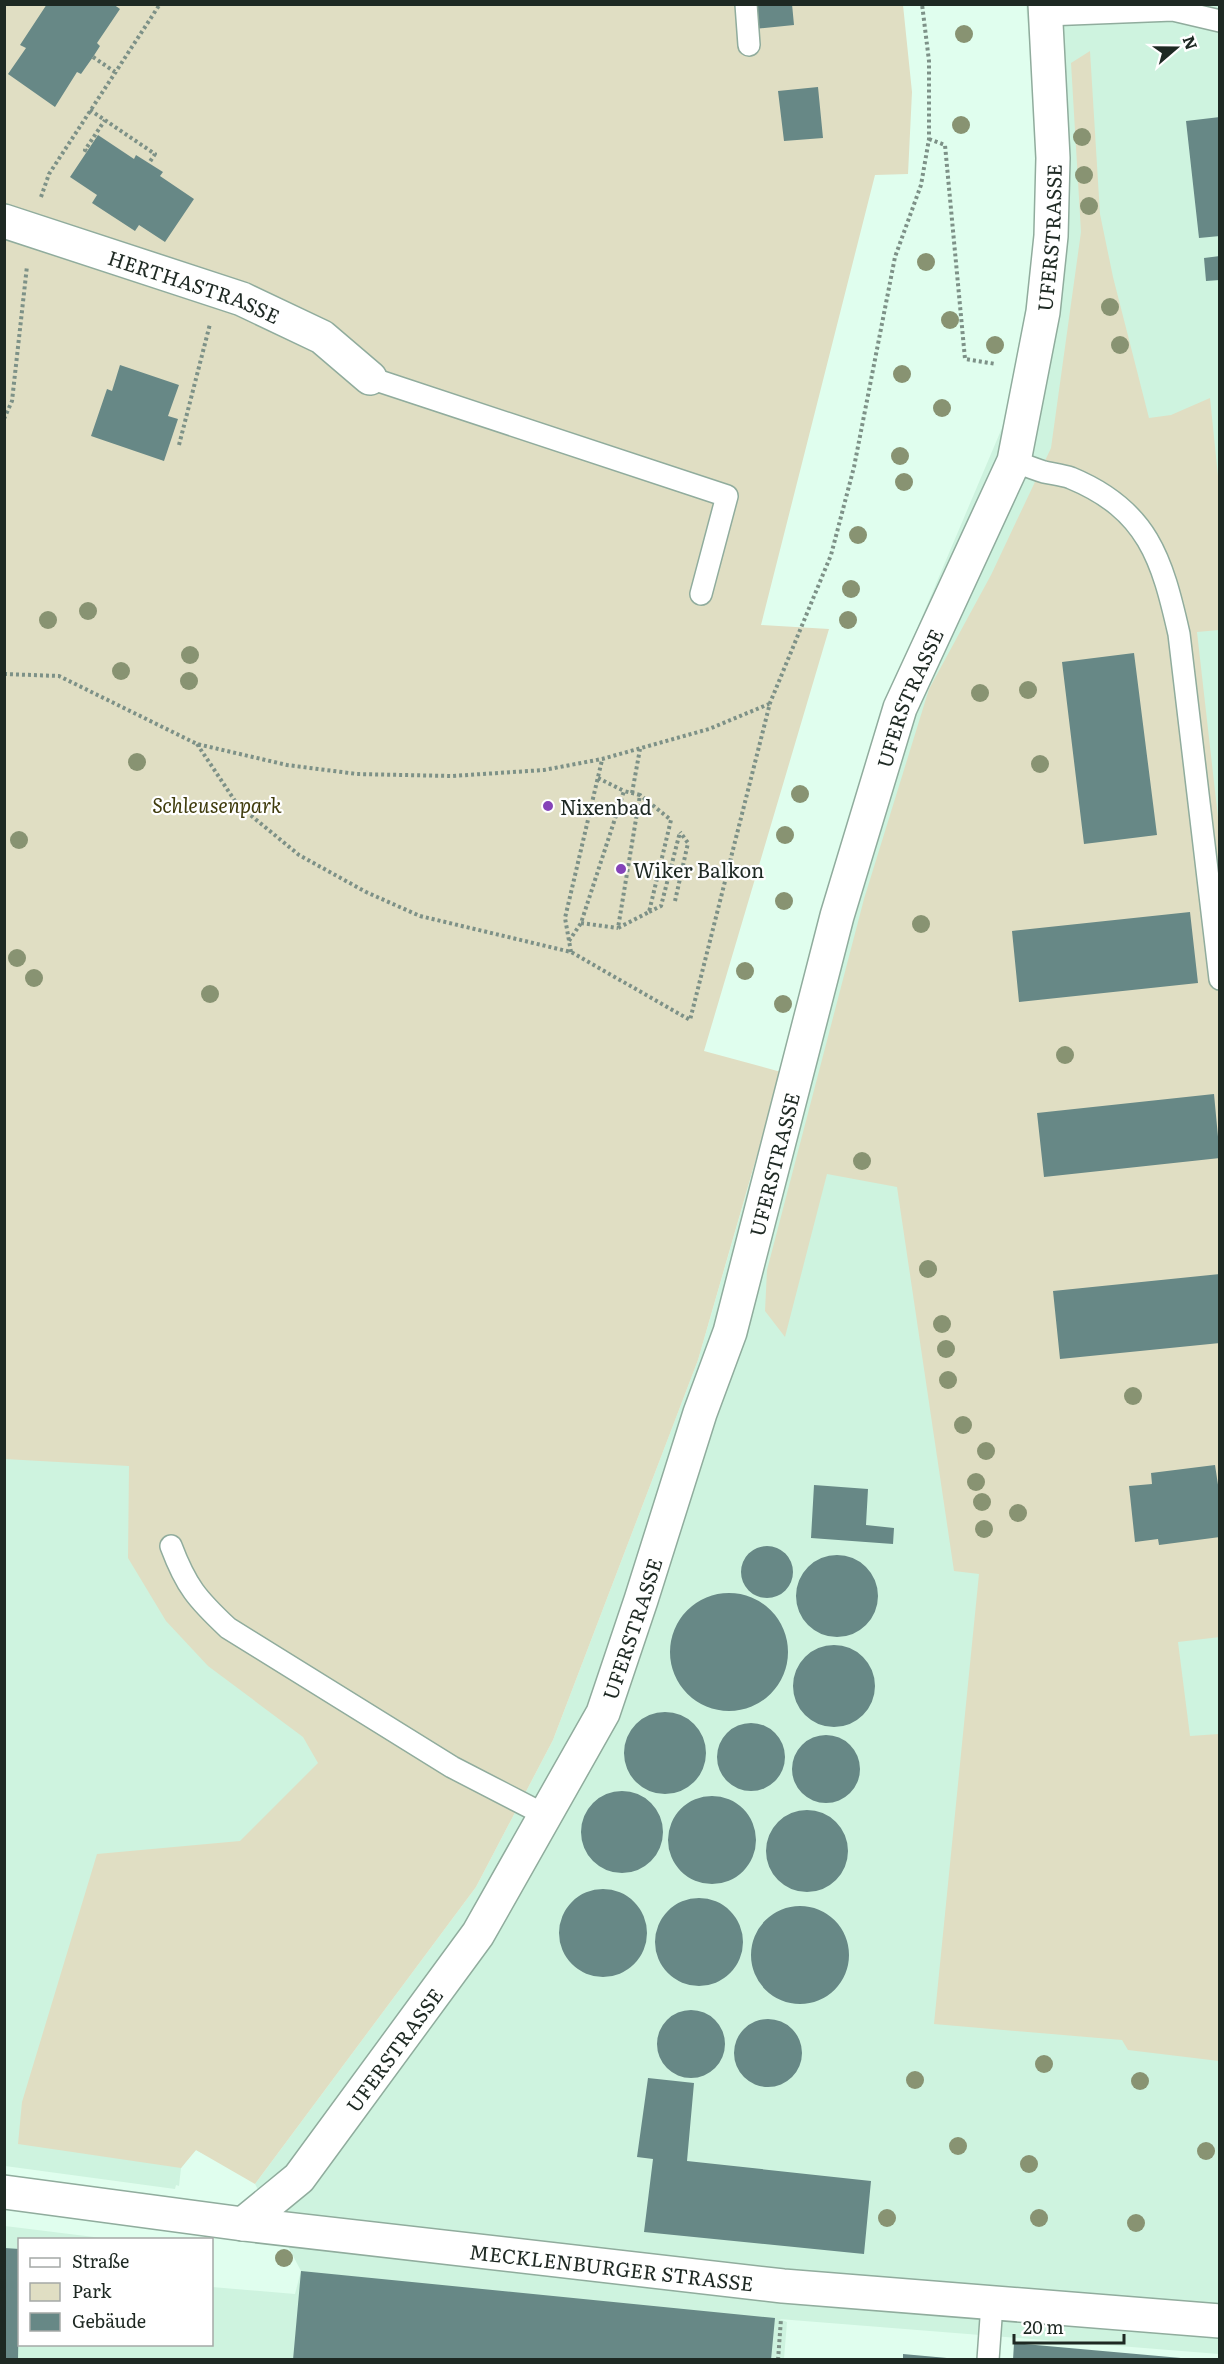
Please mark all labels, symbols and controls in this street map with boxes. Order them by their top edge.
north arrow [1146,18,1206,78]
text: N [1177,32,1205,53]
street label: UFERSTRASSE [1028,164,1068,313]
street label: HERTHASTRASSE [104,241,285,330]
street label: UFERSTRASSE [868,623,950,771]
park label: Schleusenpark [152,789,282,819]
place label: Nixenbad [560,791,652,821]
marker: Nixenbad [541,799,555,813]
place label: Wiker Balkon [633,854,764,884]
marker: Wiker Balkon [614,862,628,876]
street label: UFERSTRASSE [740,1089,806,1239]
street label: UFERSTRASSE [594,1554,668,1703]
street label: UFERSTRASSE [338,1981,449,2118]
street label: MECKLENBURGER STRASSE [468,2235,755,2297]
legend [18,2238,213,2346]
text: Straße [72,2247,129,2274]
text: Park [72,2277,113,2304]
text: Gebäude [72,2307,146,2334]
scale bar [1014,2307,1124,2345]
text: 20 m [1023,2313,1064,2340]

